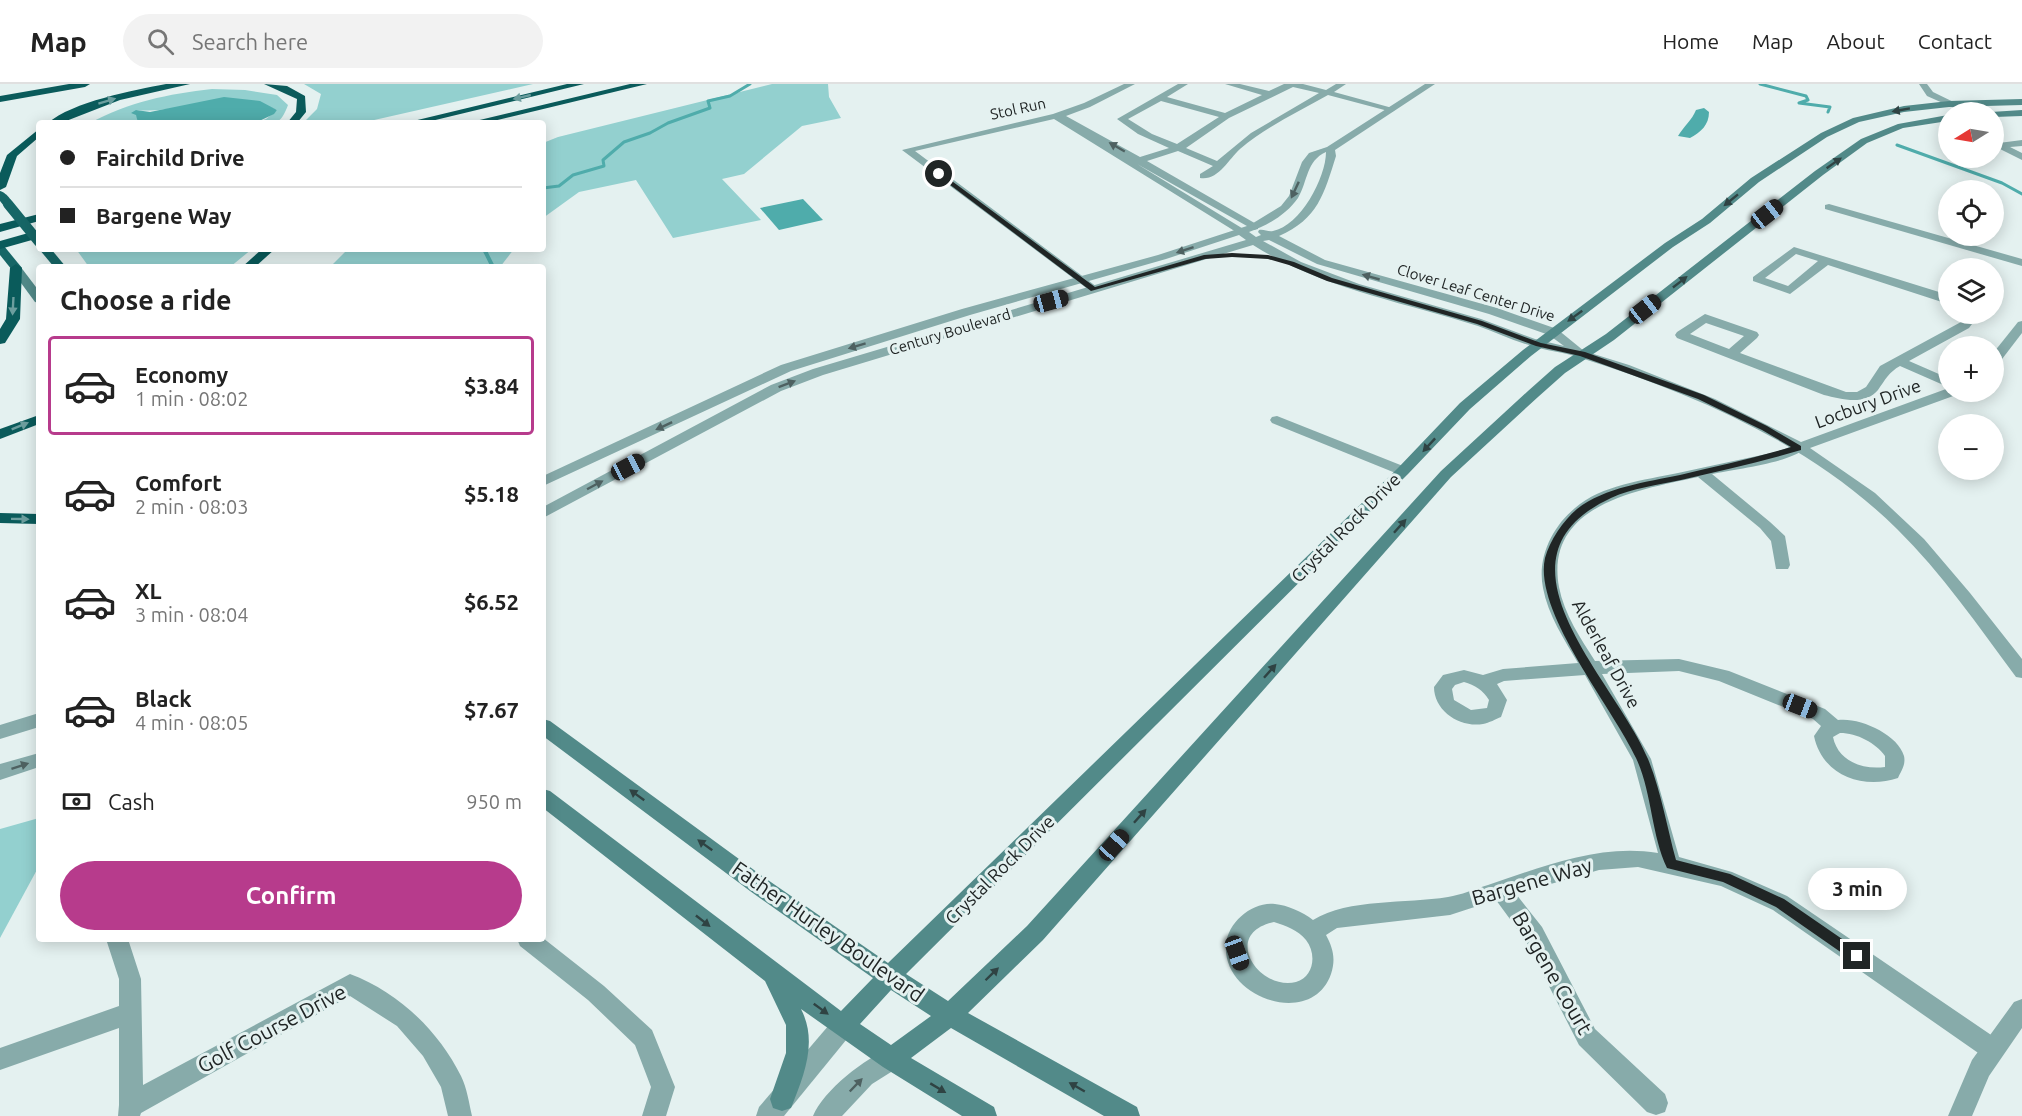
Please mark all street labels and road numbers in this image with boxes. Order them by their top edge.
street label: Stol Run [989,94,1047,123]
street label: Clover Leaf Center Drive [1395,260,1557,325]
street label: Century Boulevard [887,305,1012,358]
street label: Locbury Drive [1812,375,1923,432]
street label: Crystal Rock Drive [1287,469,1404,586]
street label: Alderleaf Drive [1569,596,1645,711]
street label: Crystal Rock Drive [941,811,1058,928]
street label: Bargene Way [1469,852,1595,910]
street label: Father Hurley Boulevard [728,856,929,1006]
street label: Bargene Court [1508,907,1598,1038]
street label: Golf Course Drive [193,979,350,1077]

